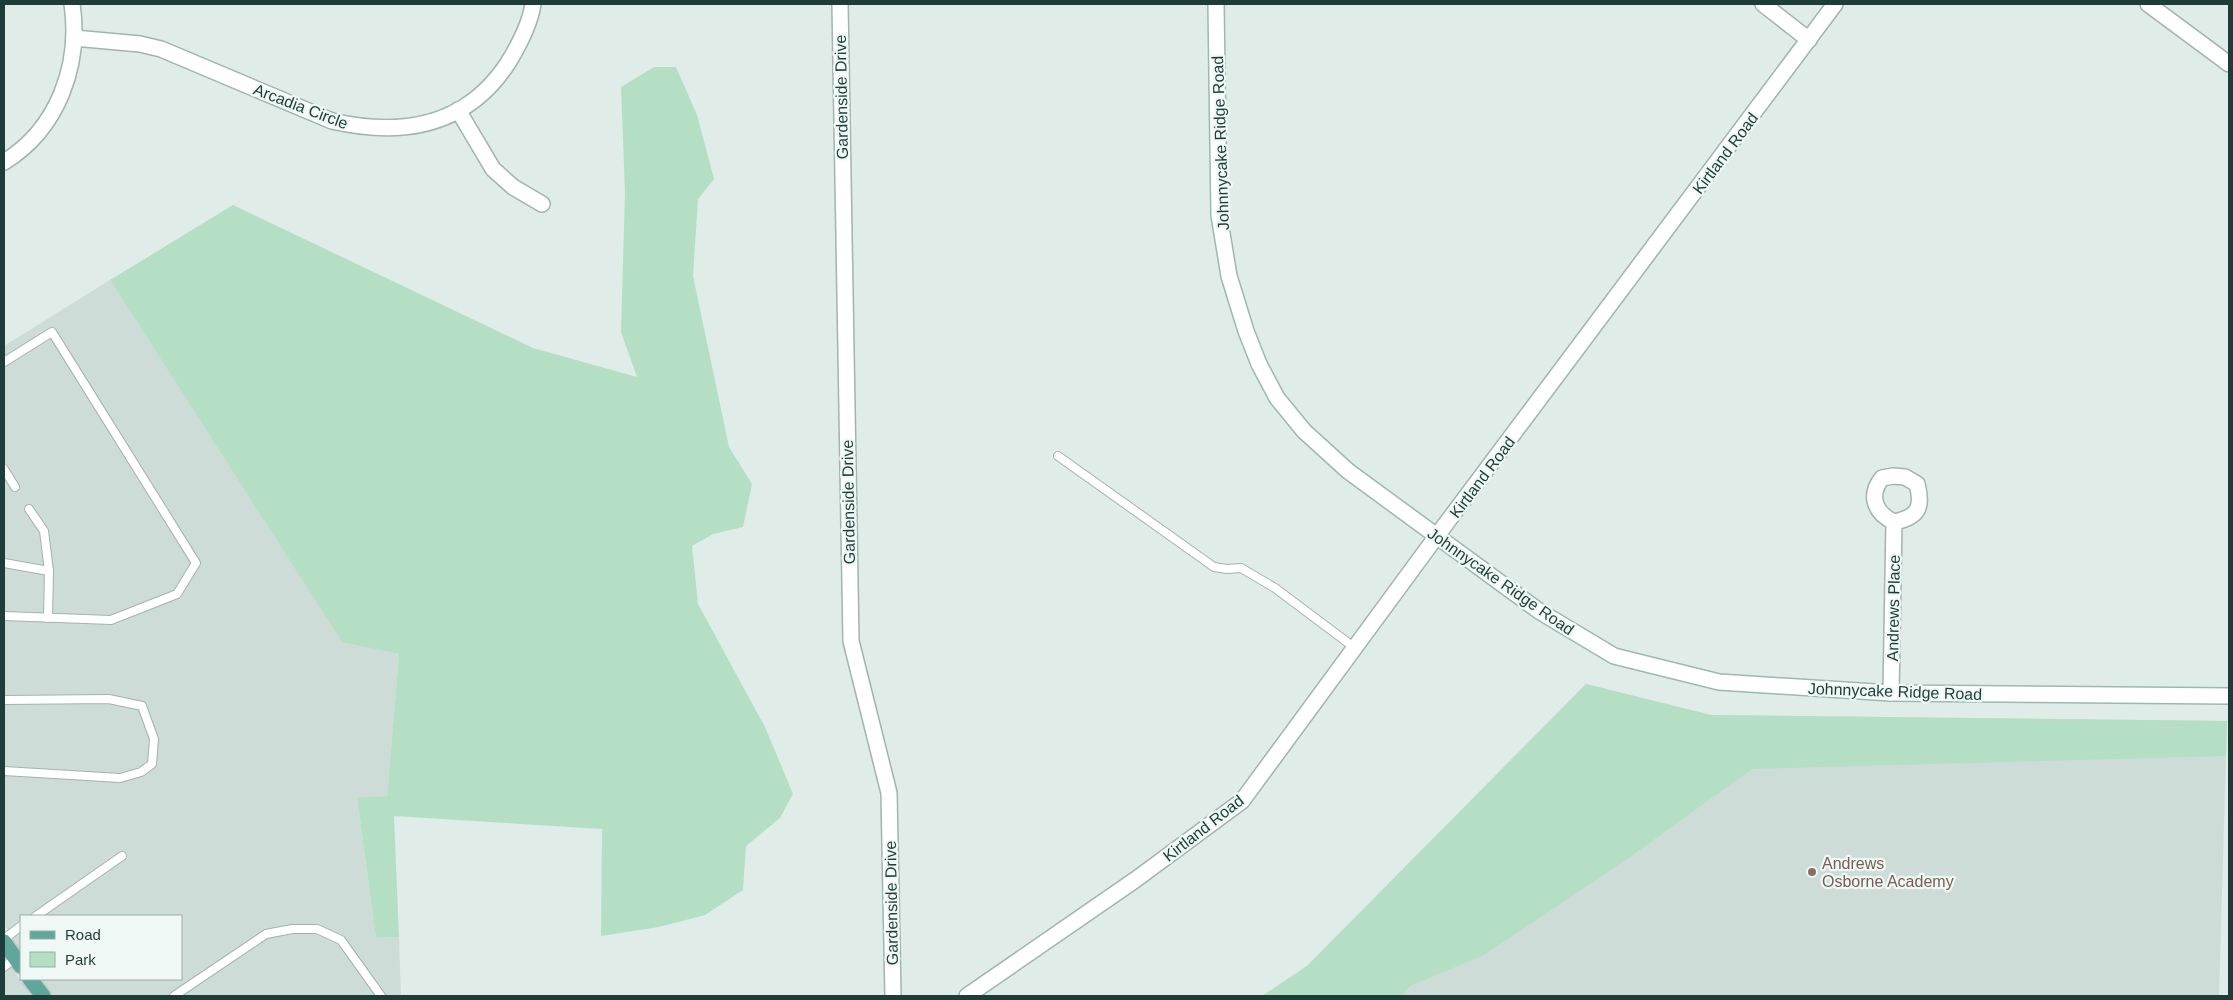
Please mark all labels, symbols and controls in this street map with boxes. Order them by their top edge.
street label: Gardenside Drive [832,35,851,159]
street label: Johnnycake Ridge Road [1209,56,1232,230]
street label: Arcadia Circle [251,81,350,132]
street label: Kirtland Road [1689,109,1761,197]
street label: Kirtland Road [1446,433,1518,521]
street label: Gardenside Drive [839,440,858,564]
street label: Johnnycake Ridge Road [1424,524,1577,638]
street label: Andrews Place [1884,554,1903,662]
street label: Johnnycake Ridge Road [1808,680,1982,703]
street label: Kirtland Road [1160,792,1247,865]
street label: Gardenside Drive [882,841,901,965]
place label: Andrews Osborne Academy [1822,855,1954,890]
marker: Andrews Osborne Academy [1806,866,1818,878]
legend [20,915,182,980]
text: Road [65,926,101,943]
text: Park [65,951,96,968]

